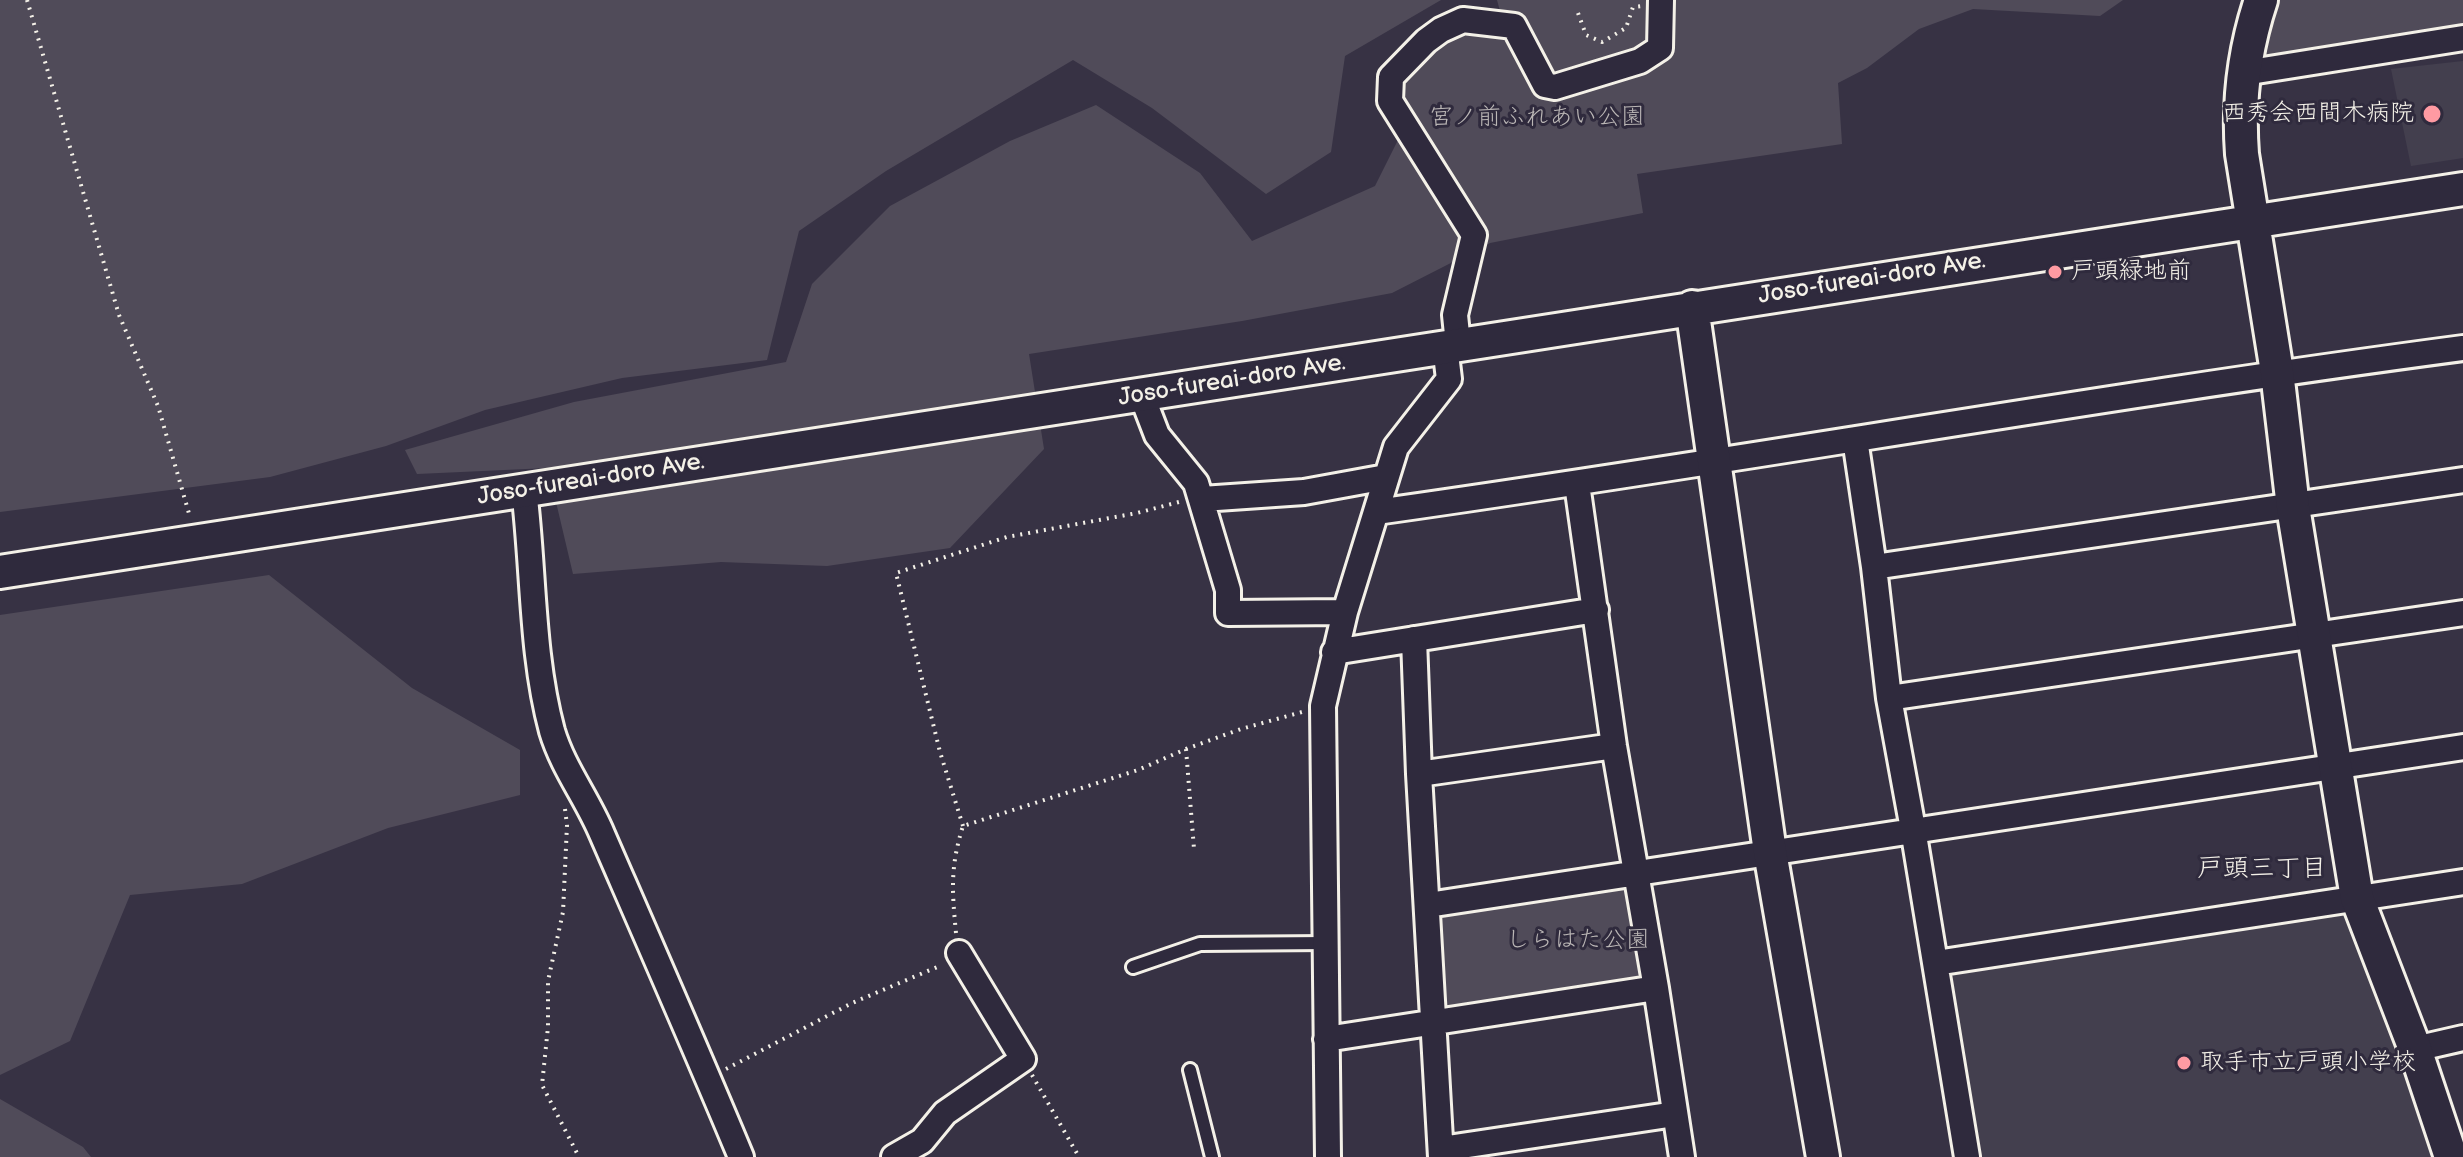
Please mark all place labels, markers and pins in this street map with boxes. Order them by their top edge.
place label: 西秀会西間木病院 [2222,100,2414,128]
marker: 西秀会西間木病院 [2421,103,2443,125]
place label: 戸頭緑地前 [2071,258,2191,286]
marker: 戸頭緑地前 [2046,263,2064,281]
place label: 取手市立戸頭小学校 [2200,1049,2416,1077]
marker: 取手市立戸頭小学校 [2175,1054,2193,1072]

